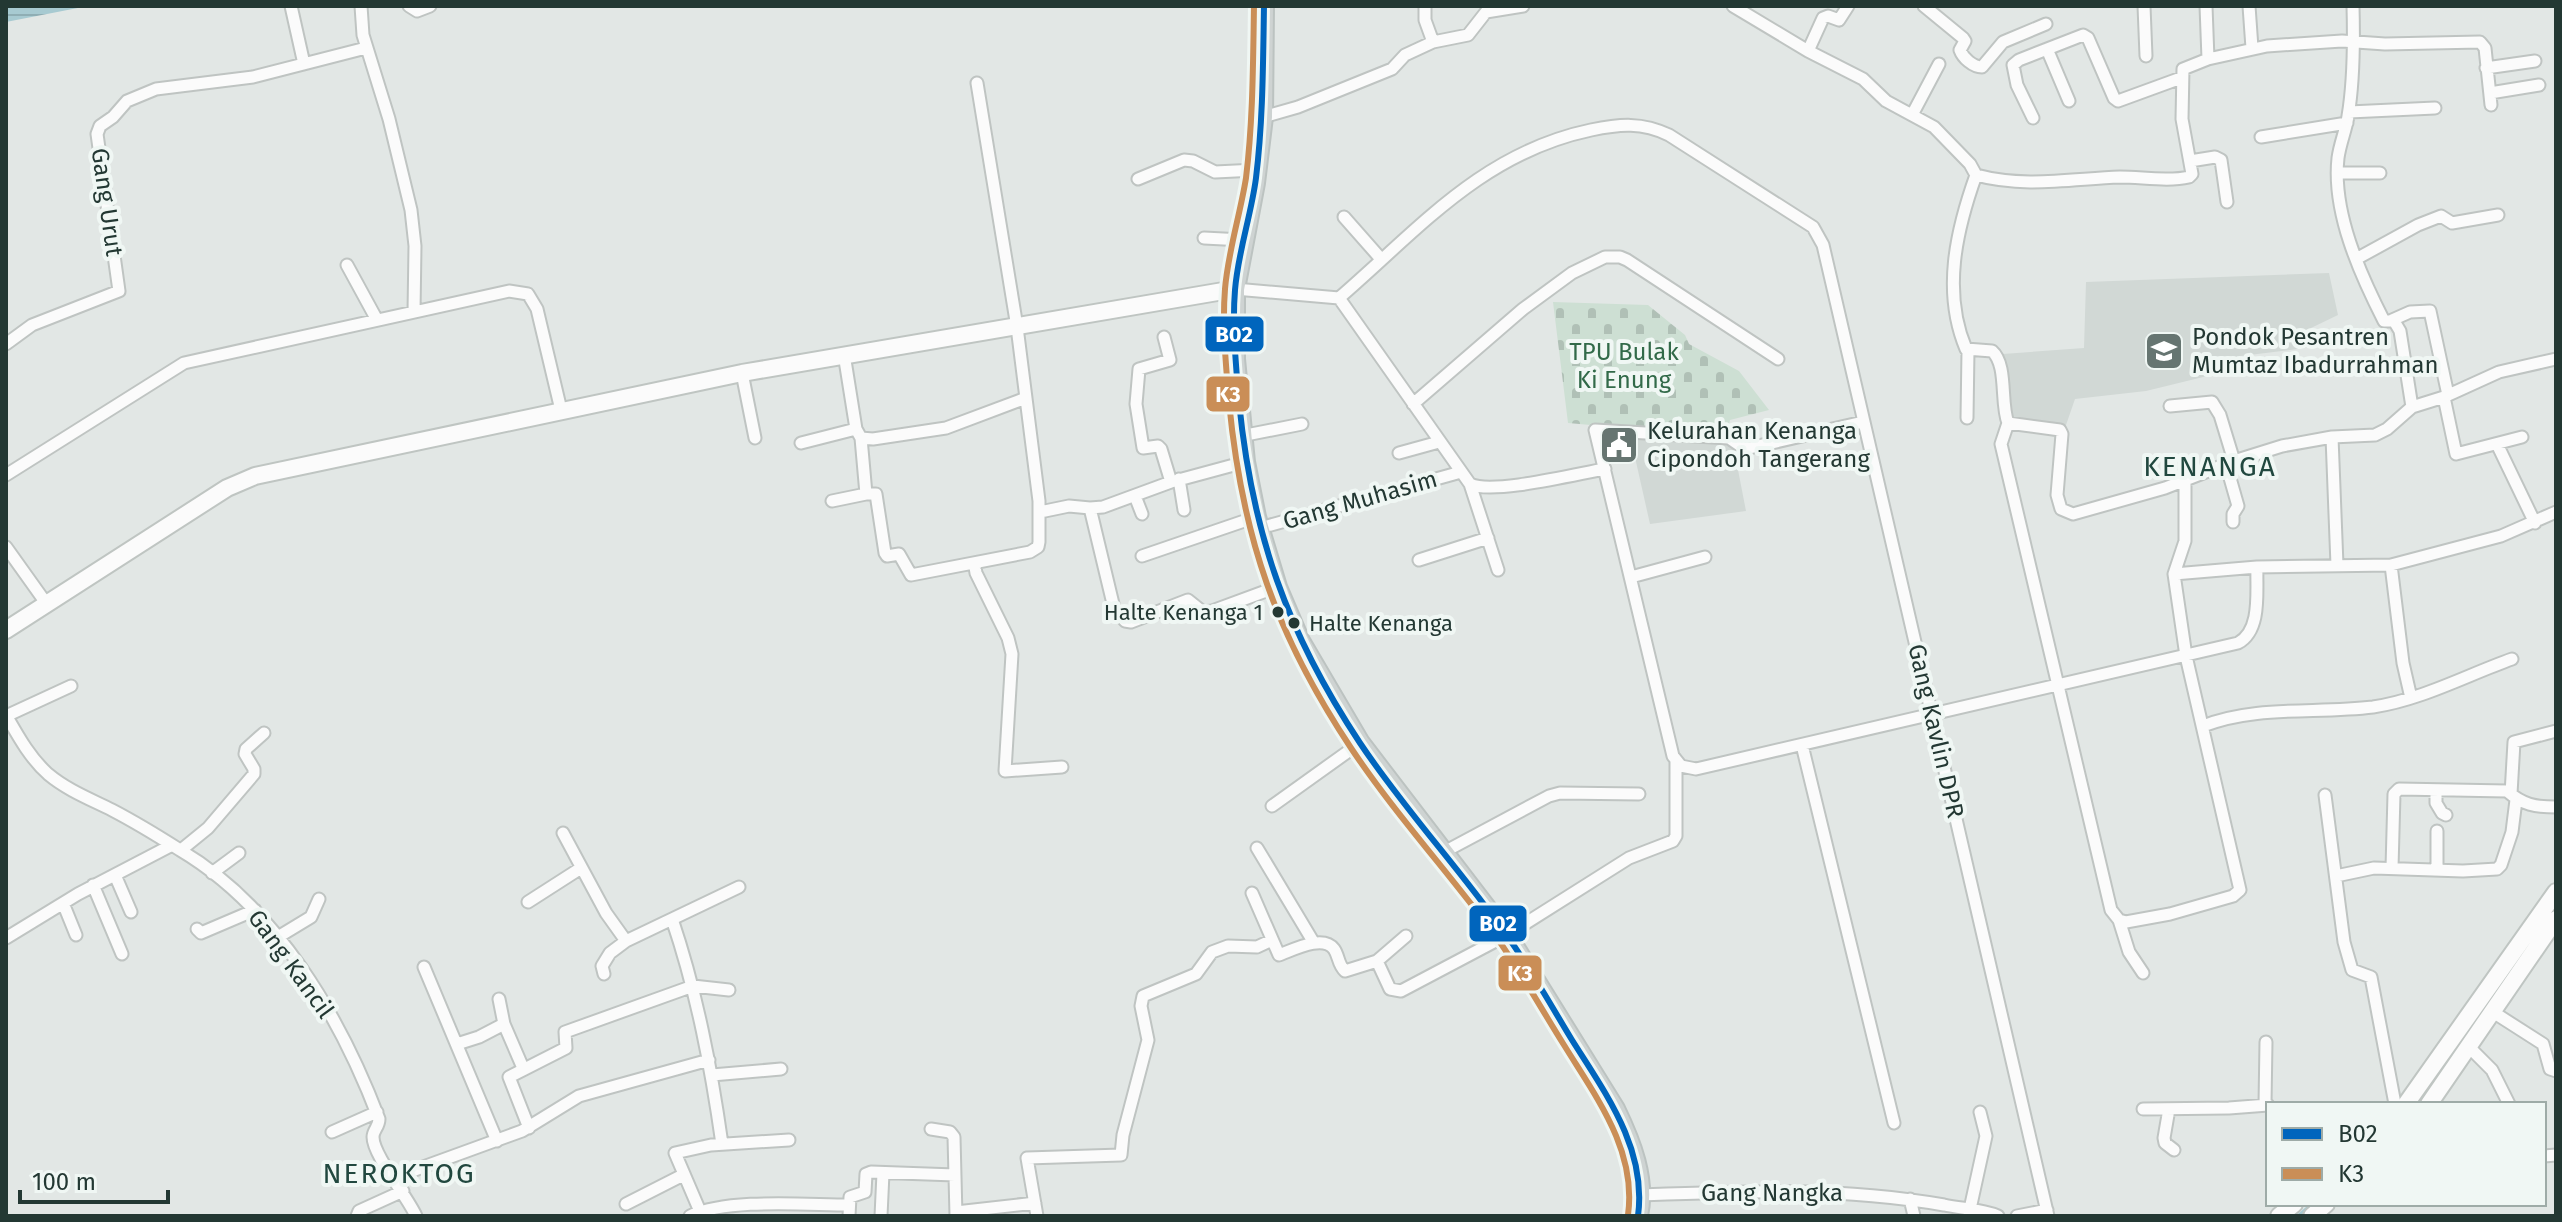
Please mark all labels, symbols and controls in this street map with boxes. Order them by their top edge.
street label: Gang Urut [86,146,128,258]
line badge: B02 [1204,315,1265,353]
text: B02 [1215,321,1253,348]
place label: Pondok Pesantren Mumtaz Ibadurrahman [2192,323,2439,379]
school or university icon: Pondok Pesantren Mumtaz Ibadurrahman [2143,330,2185,372]
park label: TPU Bulak Ki Enung [1569,338,1679,394]
line badge: K3 [1205,375,1251,413]
text: K3 [1215,381,1241,408]
place label: Kelurahan Kenanga Cipondoh Tangerang [1647,417,1870,473]
public building icon: Kelurahan Kenanga Cipondoh Tangerang [1598,424,1640,466]
district label: KENANGA [2143,450,2277,483]
street label: Gang Muhasim [1280,465,1440,535]
place label: Halte Kenanga 1 [1104,599,1263,626]
marker: Halte Kenanga 1 [1270,604,1286,620]
place label: Halte Kenanga [1309,610,1453,637]
marker: Halte Kenanga [1286,615,1302,631]
street label: Gang Kavlin DPR [1902,641,1970,821]
street label: Gang Kancil [242,904,340,1024]
line badge: B02 [1468,904,1528,943]
text: B02 [1479,910,1517,937]
line badge: K3 [1497,954,1543,992]
text: K3 [1507,960,1533,987]
legend [2266,1102,2546,1206]
text: B02 [2338,1120,2378,1148]
scale bar [20,1154,168,1204]
district label: NEROKTOG [322,1157,476,1190]
text: K3 [2338,1160,2364,1188]
text: 100 m [32,1168,96,1196]
street label: Gang Nangka [1701,1179,1843,1207]

